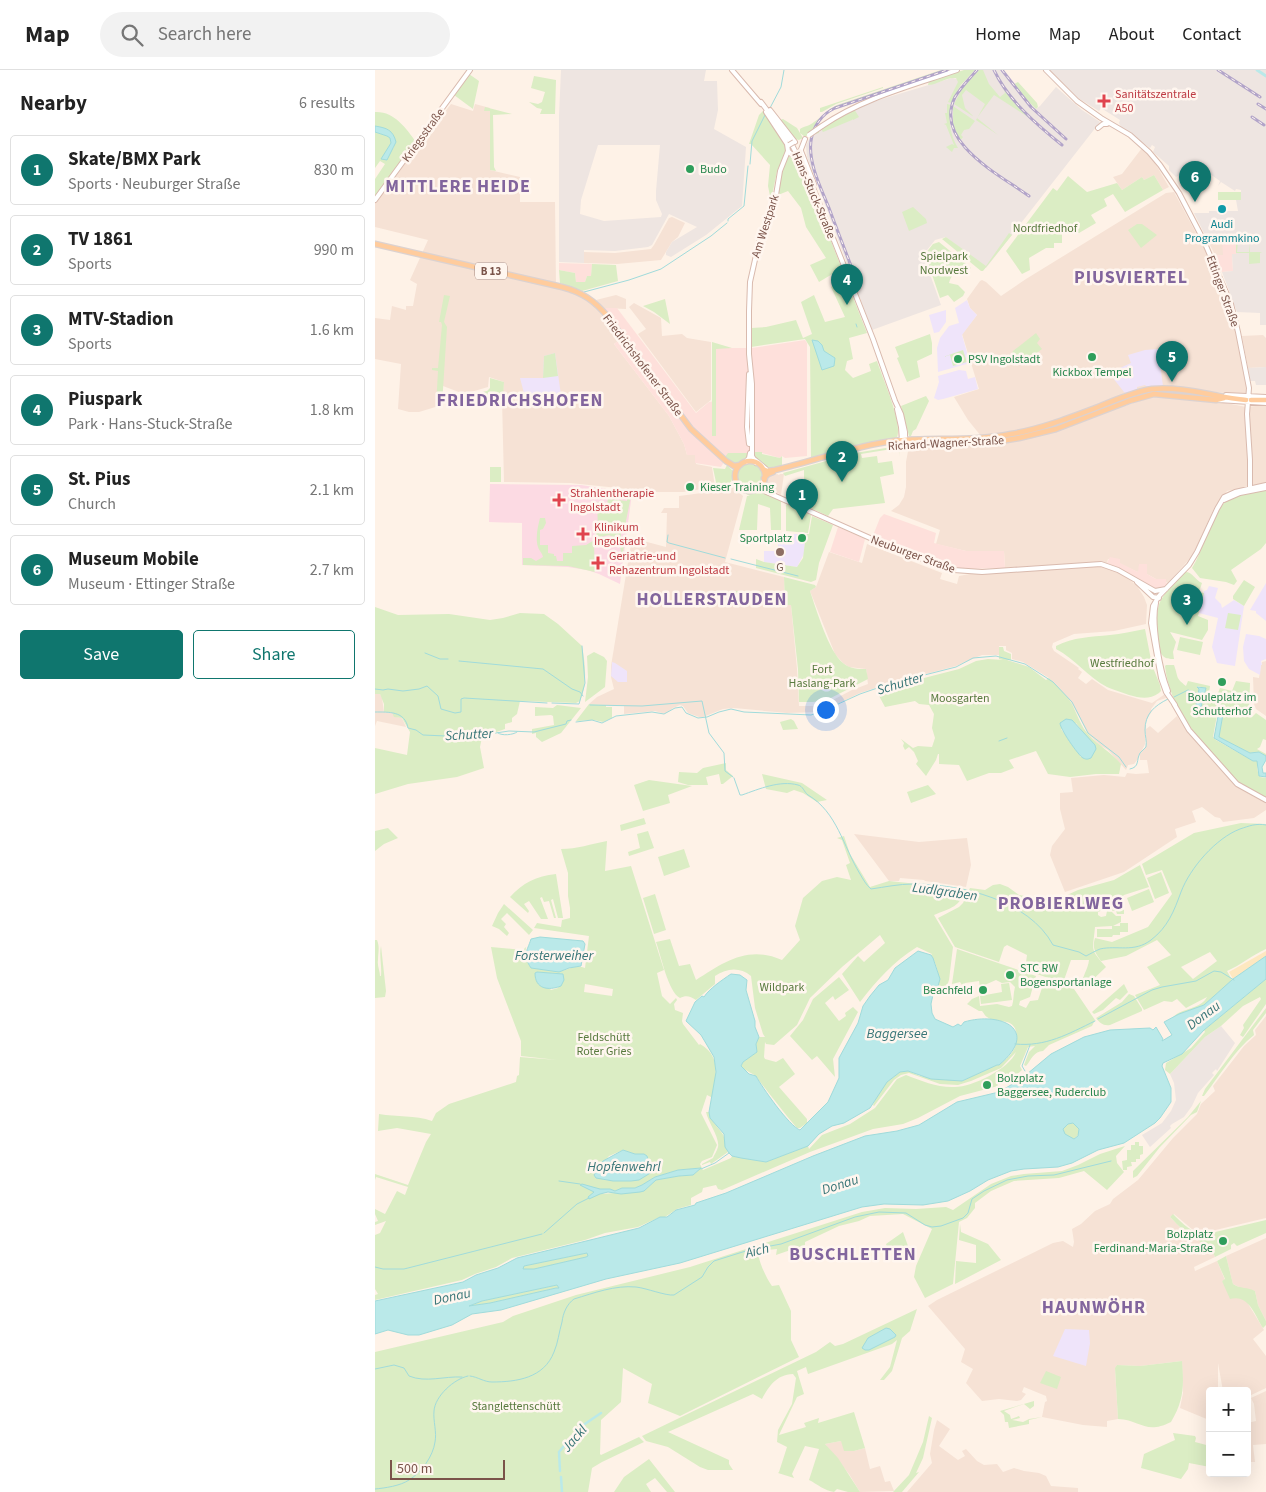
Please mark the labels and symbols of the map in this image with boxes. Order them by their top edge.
place label: Sanitätszentrale A50 [1115,86,1196,117]
marker: Sanitätszentrale A50 [1097,94,1111,108]
street label: Kriegsstraße [398,105,449,166]
street label: Hans-Stuck-Straße [788,149,840,241]
place label: Budo [700,161,727,178]
pin: 6 [1179,161,1211,202]
marker: Budo [684,163,696,175]
district label: MITTLERE HEIDE [385,174,531,199]
street label: Am Westpark [747,192,784,260]
marker: Audi Programmkino [1216,203,1228,215]
place label: Audi Programmkino [1184,216,1260,247]
park label: Nordfriedhof [1013,220,1078,237]
park label: Spielpark Nordwest [920,248,968,279]
street label: Ettinger Straße [1202,253,1243,329]
road number: B 13 [475,262,507,280]
pin: 4 [831,264,863,305]
district label: PIUSVIERTEL [1074,265,1188,290]
street label: Friedrichshofener Straße [599,311,687,420]
pin: 5 [1156,341,1188,382]
place label: PSV Ingolstadt [968,351,1040,368]
marker: Kickbox Tempel [1086,351,1098,363]
marker: PSV Ingolstadt [952,353,964,365]
place label: Kickbox Tempel [1052,364,1132,381]
district label: FRIEDRICHSHOFEN [437,388,603,413]
street label: Richard-Wagner-Straße [887,432,1005,455]
pin: 2 [826,441,858,482]
place label: Kieser Training [700,479,774,496]
pin: 1 [786,479,818,520]
marker: Kieser Training [684,481,696,493]
place label: Strahlentherapie Ingolstadt [570,485,654,516]
marker: Strahlentherapie Ingolstadt [552,493,566,507]
place label: Klinikum Ingolstadt [594,519,645,550]
marker: Klinikum Ingolstadt [576,527,590,541]
place label: Sportplatz [739,530,792,547]
street label: Neuburger Straße [868,531,958,578]
marker: Sportplatz [796,532,808,544]
marker: G [774,546,786,558]
place label: Geriatrie-und Rehazentrum Ingolstadt [609,548,729,579]
marker: Geriatrie-und Rehazentrum Ingolstadt [591,556,605,570]
place label: G [776,559,784,576]
pin: 3 [1171,584,1203,625]
district label: HOLLERSTAUDEN [636,587,788,612]
park label: Westfriedhof [1090,655,1154,672]
park label: Fort Haslang-Park [789,661,855,692]
water label: Schutter [874,667,927,701]
marker: Bouleplatz im Schutterhof [1216,676,1228,688]
place label: Bouleplatz im Schutterhof [1187,689,1257,720]
park label: Moosgarten [930,690,990,707]
your location [813,697,839,723]
water label: Schutter [444,724,495,746]
water label: Ludlgraben [911,878,979,906]
district label: PROBIERLWEG [998,891,1124,916]
water label: Forsterweiher [515,946,595,966]
place label: STC RW Bogensportanlage [1020,960,1112,991]
marker: STC RW Bogensportanlage [1004,969,1016,981]
park label: Wildpark [760,979,804,996]
place label: Beachfeld [923,982,973,999]
marker: Beachfeld [977,984,989,996]
water label: Donau [1183,996,1225,1035]
water label: Baggersee [867,1024,928,1044]
park label: Feldschütt Roter Gries [577,1029,631,1060]
place label: Bolzplatz Baggersee, Ruderclub [997,1070,1107,1101]
marker: Bolzplatz Baggersee, Ruderclub [981,1079,993,1091]
water label: Hopfenwehrl [587,1157,661,1177]
water label: Donau [819,1170,861,1200]
place label: Bolzplatz Ferdinand-Maria-Straße [1094,1226,1213,1257]
marker: Bolzplatz Ferdinand-Maria-Straße [1217,1235,1229,1247]
water label: Aich [742,1238,771,1264]
district label: BUSCHLETTEN [789,1242,917,1267]
water label: Donau [432,1283,473,1311]
district label: HAUNWÖHR [1042,1295,1146,1320]
park label: Stanglettenschütt [471,1398,561,1415]
water label: Jackl [557,1420,593,1457]
scale bar [390,1457,505,1480]

